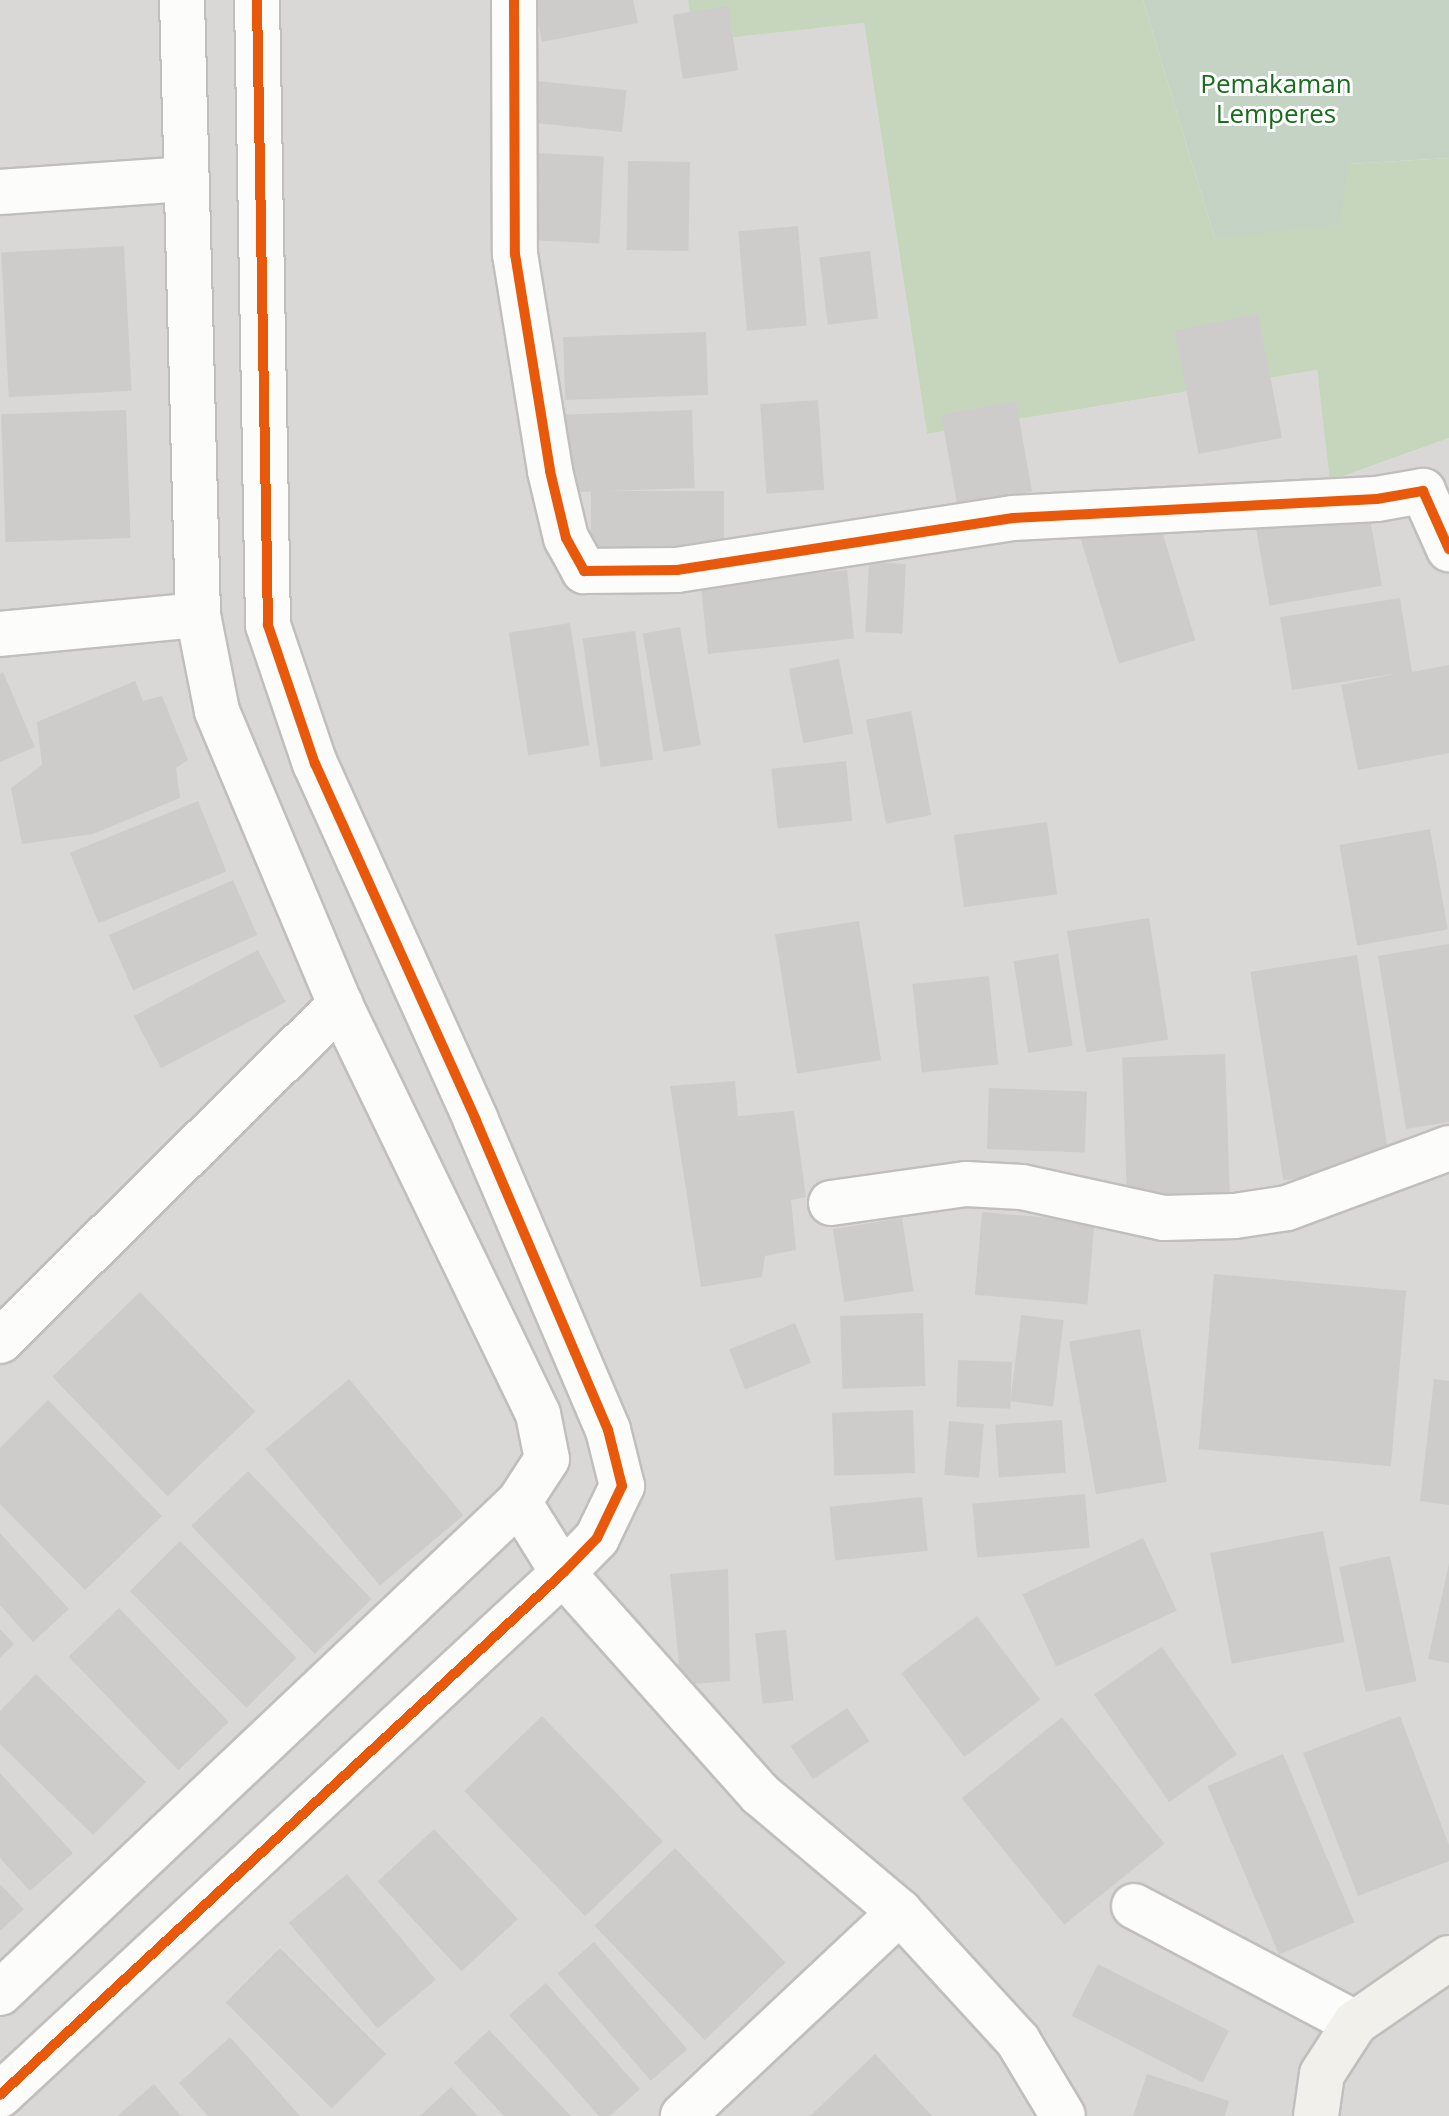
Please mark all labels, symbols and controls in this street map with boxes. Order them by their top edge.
park label: Pemakaman Lemperes [1200,68,1352,130]

